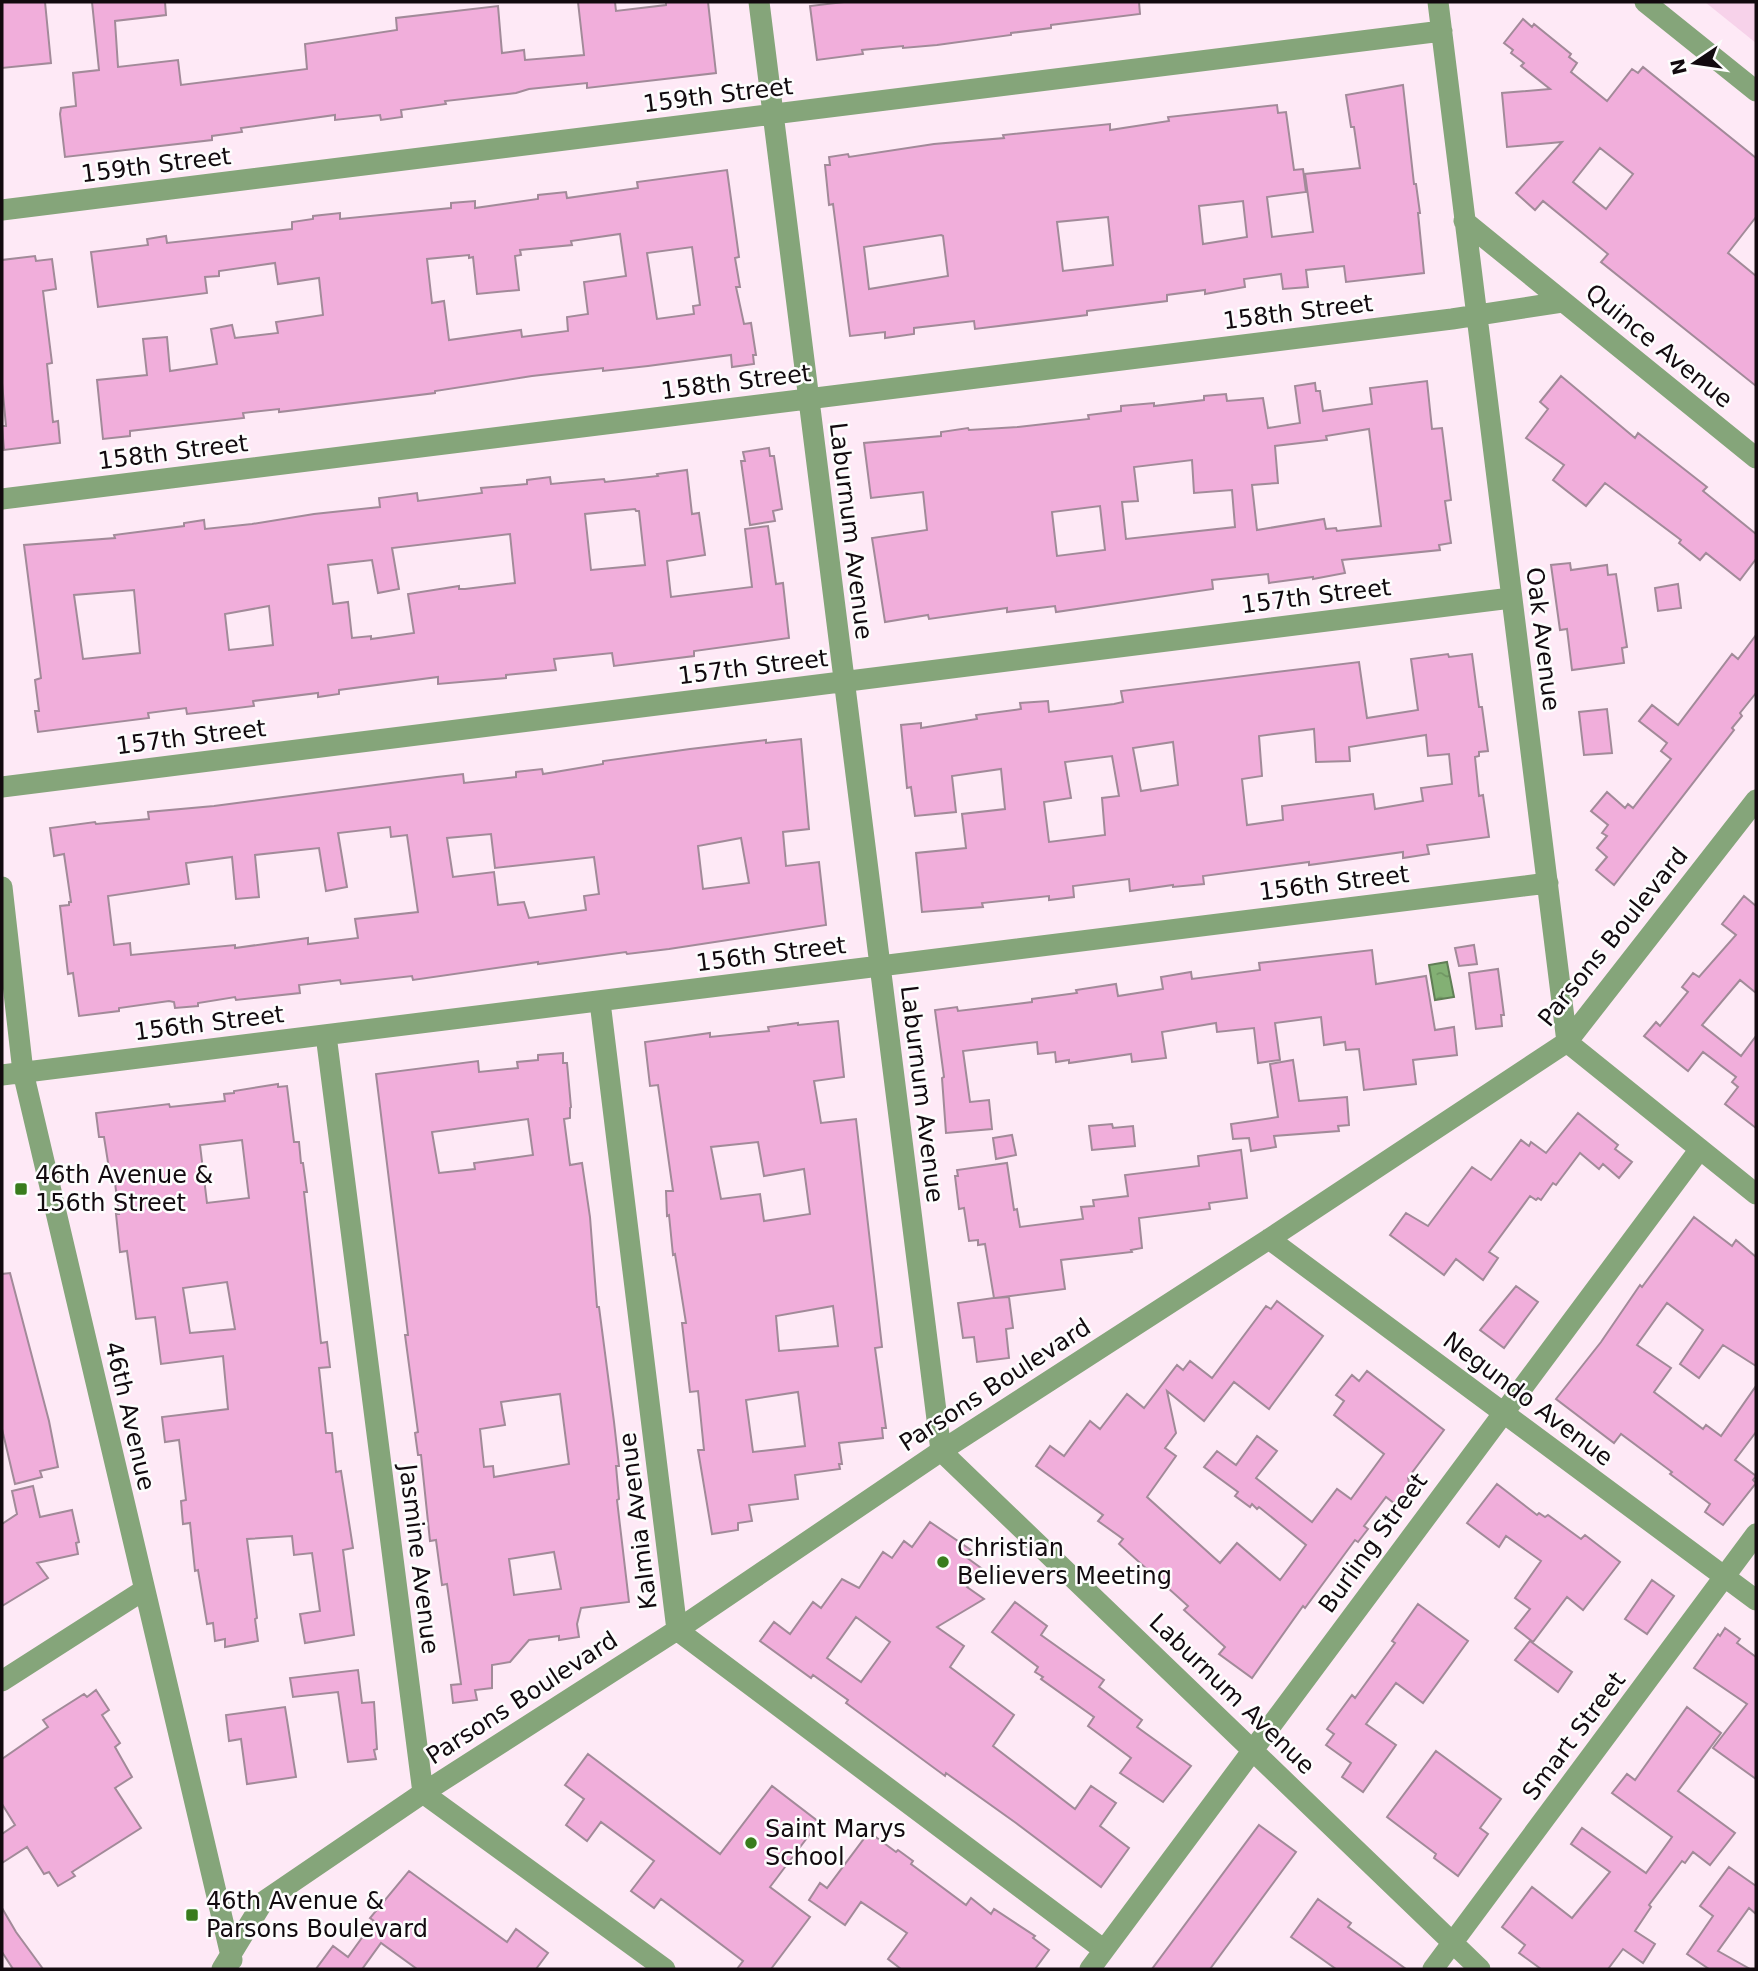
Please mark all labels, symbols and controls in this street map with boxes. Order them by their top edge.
north arrow [1660,28,1730,98]
text: N [1666,57,1691,77]
street label: 159th Street [641,72,795,118]
street label: 159th Street [79,142,233,188]
street label: Quince Avenue [1580,278,1738,414]
street label: 158th Street [1221,289,1375,335]
street label: 158th Street [659,359,813,405]
street label: Laburnum Avenue [824,421,878,641]
street label: 158th Street [96,429,250,475]
street label: Oak Avenue [1520,566,1566,712]
street label: 157th Street [1239,573,1393,619]
street label: 157th Street [676,644,830,690]
street label: 157th Street [114,714,268,760]
street label: Parsons Boulevard [1532,842,1694,1032]
street label: 156th Street [1257,860,1411,906]
street label: 156th Street [694,931,848,977]
street label: Laburnum Avenue [895,984,949,1204]
street label: 156th Street [132,1000,286,1046]
place label: 46th Avenue & 156th Street [35,1161,213,1217]
marker: 46th Avenue & 156th Street [13,1181,29,1197]
street label: Parsons Boulevard [894,1313,1096,1457]
street label: Negundo Avenue [1438,1326,1618,1472]
street label: 46th Avenue [99,1339,161,1493]
street label: Kalmia Avenue [613,1431,663,1611]
street label: Jasmine Avenue [393,1460,445,1656]
street label: Burling Street [1313,1468,1433,1618]
place label: Christian Believers Meeting [957,1534,1172,1590]
marker: Christian Believers Meeting [935,1554,951,1570]
street label: Laburnum Avenue [1144,1608,1320,1780]
street label: Parsons Boulevard [421,1626,623,1770]
street label: Smart Street [1517,1666,1631,1806]
place label: Saint Marys School [765,1815,906,1871]
marker: Saint Marys School [743,1835,759,1851]
place label: 46th Avenue & Parsons Boulevard [206,1887,428,1943]
marker: 46th Avenue & Parsons Boulevard [184,1907,200,1923]

